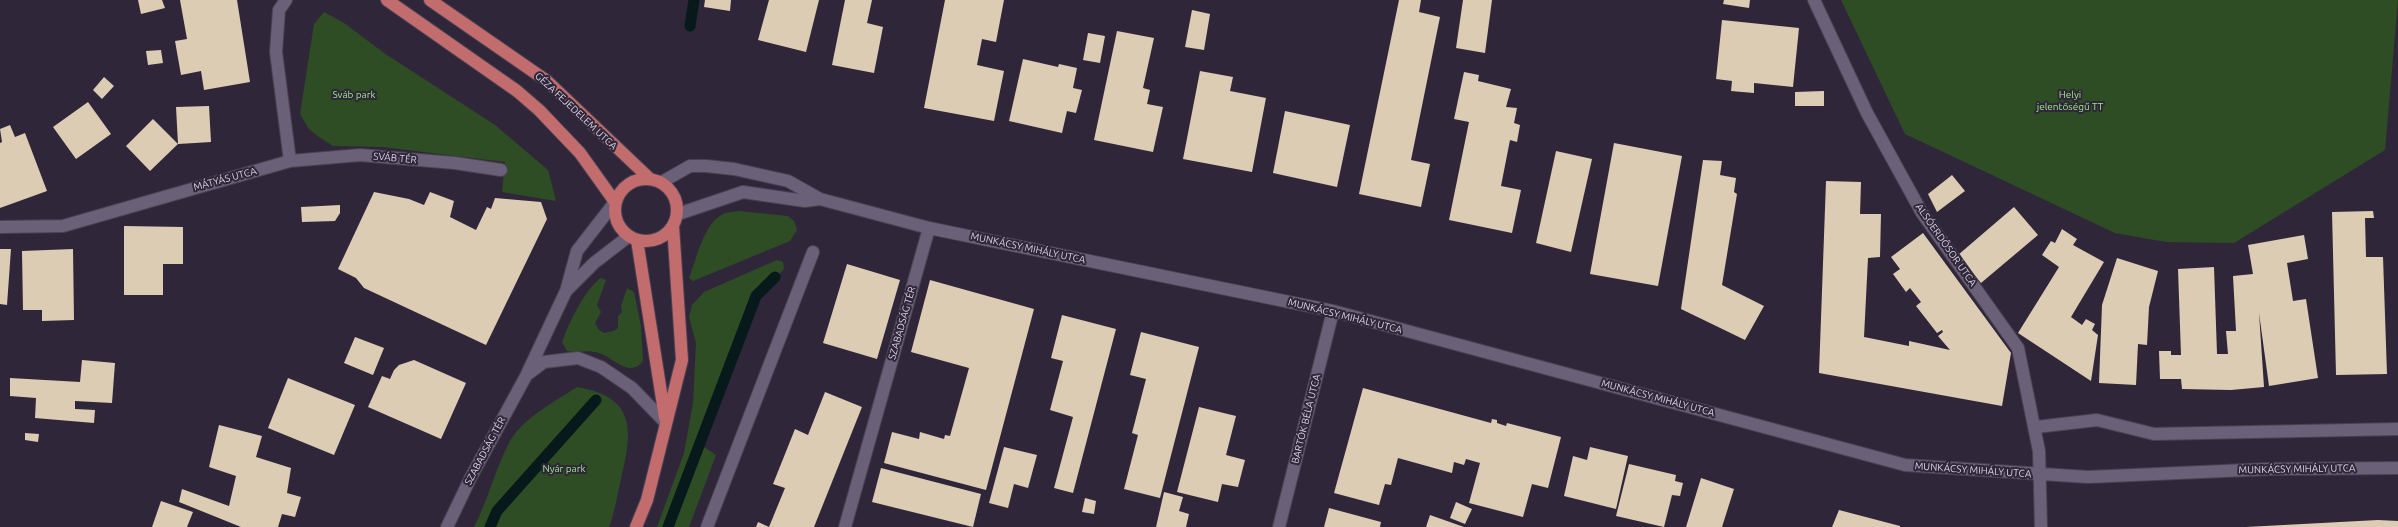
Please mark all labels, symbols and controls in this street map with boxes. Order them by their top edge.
street label: GÉZA FEJEDELEM UTCA [532,70,620,152]
park label: Sváb park [332,89,376,101]
park label: Helyi jelentőségű TT [2037,89,2103,112]
street label: SVÁB TÉR [373,150,417,166]
street label: MÁTYÁS UTCA [192,165,258,193]
street label: ALSÓERDŐSOR UTCA [1913,201,1979,289]
street label: MUNKÁCSY MIHÁLY UTCA [970,230,1086,266]
street label: SZABADSÁG TÉR [886,285,918,361]
street label: MUNKÁCSY MIHÁLY UTCA [1287,296,1403,336]
street label: BARTÓK BÉLA UTCA [1289,373,1323,465]
street label: MUNKÁCSY MIHÁLY UTCA [1600,377,1716,419]
street label: SZABADSÁG TÉR [462,415,508,487]
street label: MUNKÁCSY MIHÁLY UTCA [1914,460,2032,480]
street label: MUNKÁCSY MIHÁLY UTCA [2238,462,2356,476]
park label: Nyár park [543,463,585,475]

